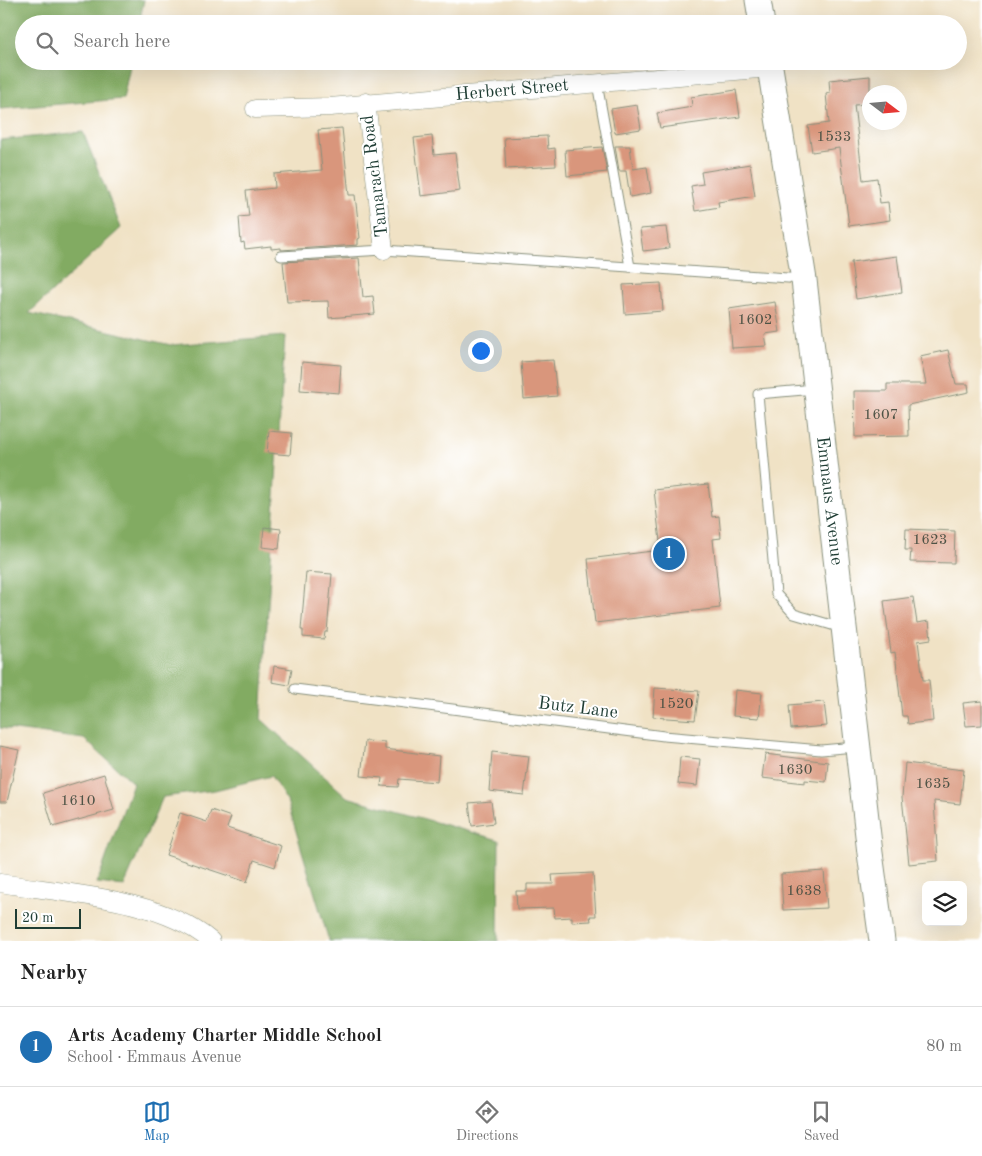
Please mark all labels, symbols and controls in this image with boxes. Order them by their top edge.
search box [15,15,967,70]
icon: search [33,29,61,57]
text: Search here [73,33,170,52]
street label: Herbert Street [455,76,569,104]
north arrow [862,85,907,130]
street label: Tamarach Road [359,114,391,238]
house number: 1533 [817,130,851,145]
house number: 1602 [738,313,772,328]
your location [468,338,494,364]
house number: 1607 [864,408,898,423]
street label: Emmaus Avenue [813,435,846,566]
house number: 1623 [913,533,947,548]
pin: 1 [653,535,685,573]
street label: Butz Lane [537,694,619,722]
house number: 1520 [659,697,693,712]
house number: 1630 [778,763,812,778]
house number: 1635 [916,777,950,792]
house number: 1610 [61,794,95,809]
map controls [922,881,967,926]
button: layers [922,881,967,926]
house number: 1638 [787,884,821,899]
scale bar [15,906,81,929]
text: 20 m [22,911,53,925]
text: Nearby [20,963,88,984]
text: Arts Academy Charter Middle School [67,1027,382,1046]
text: 1 [31,1039,41,1055]
text: 80 m [926,1039,962,1055]
text: School · Emmaus Avenue [67,1050,241,1066]
tab: Map [143,1098,171,1145]
tab: Directions [456,1098,518,1145]
tab: Saved [804,1098,839,1145]

